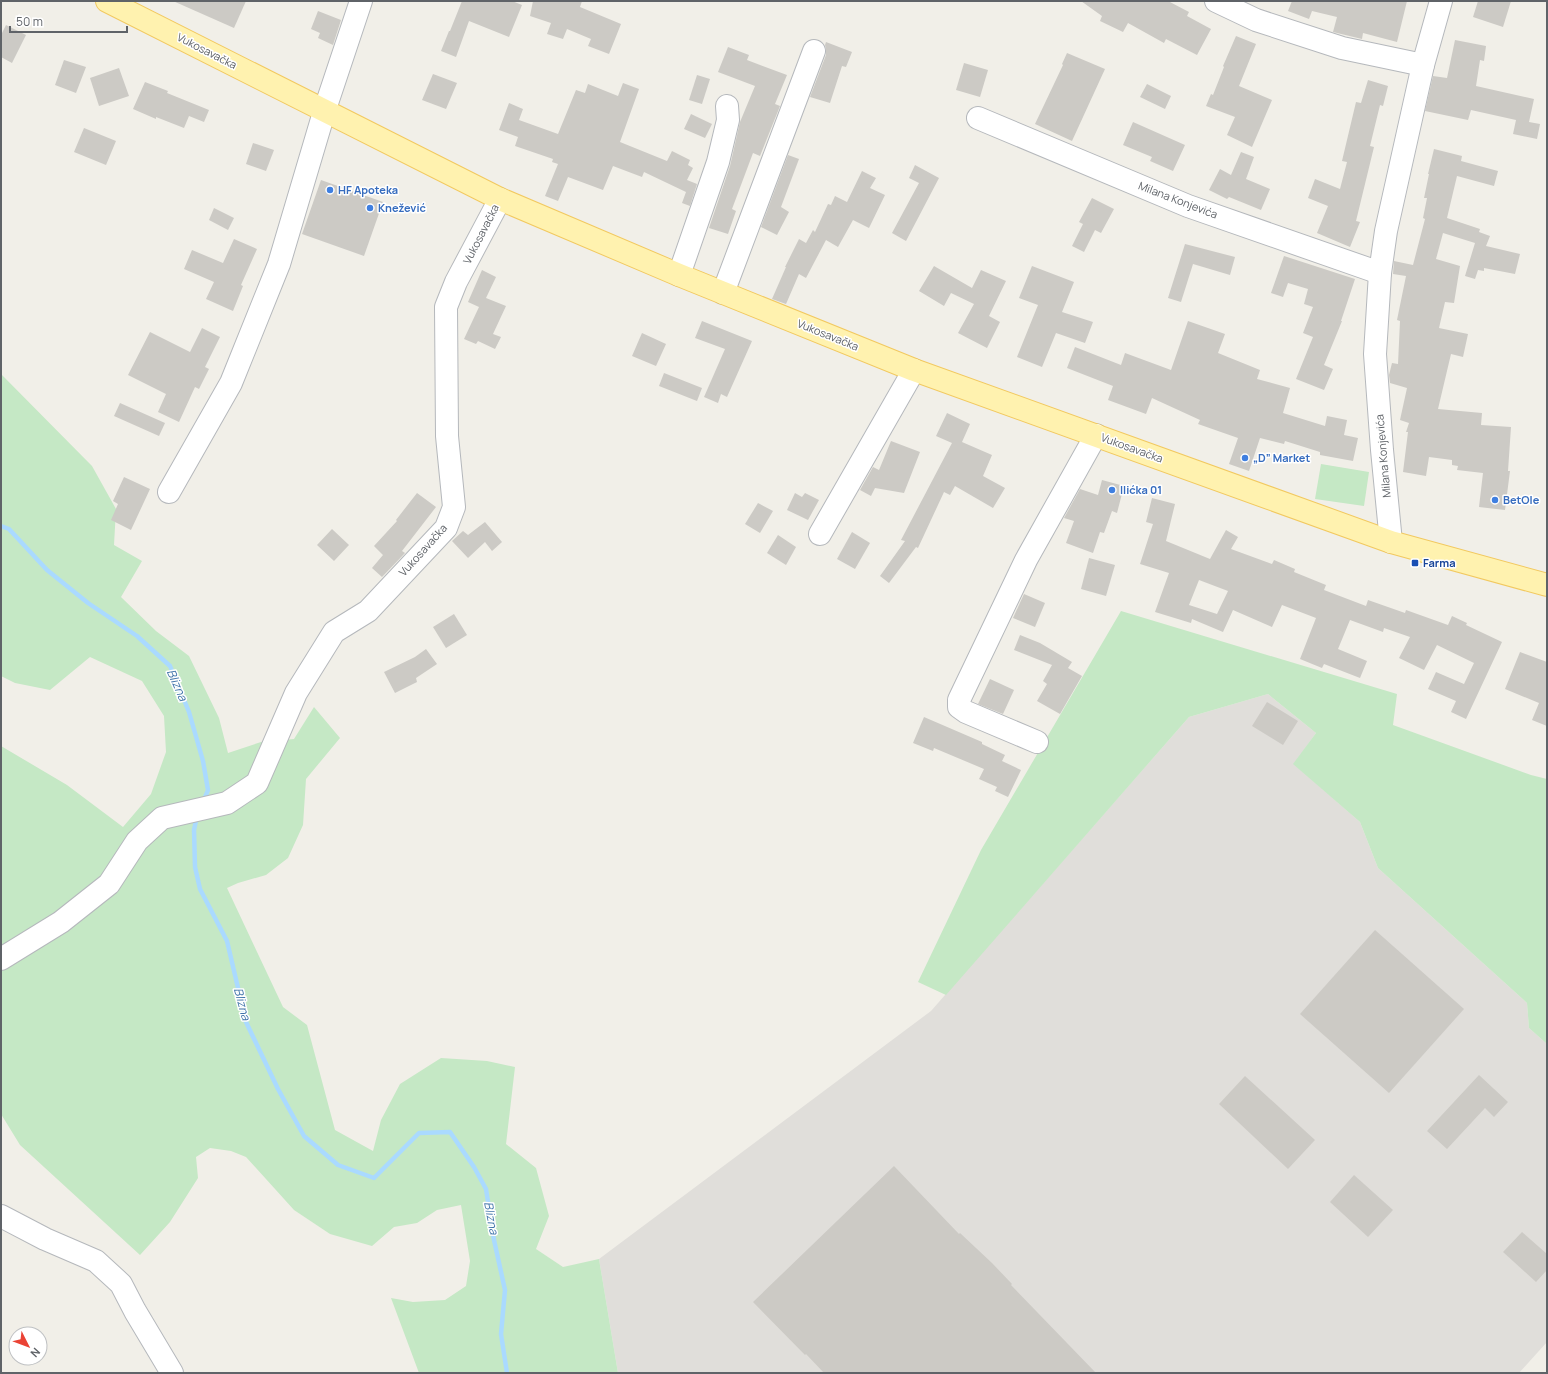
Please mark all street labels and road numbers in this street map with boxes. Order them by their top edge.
street label: Vukosavačka [175,29,240,72]
street label: Milana Konjevića [1136,178,1220,222]
street label: Vukosavačka [459,201,502,266]
street label: Vukosavačka [795,315,861,354]
street label: Milana Konjevića [1371,414,1394,498]
street label: Vukosavačka [1099,429,1165,466]
street label: Vukosavačka [395,520,450,579]

